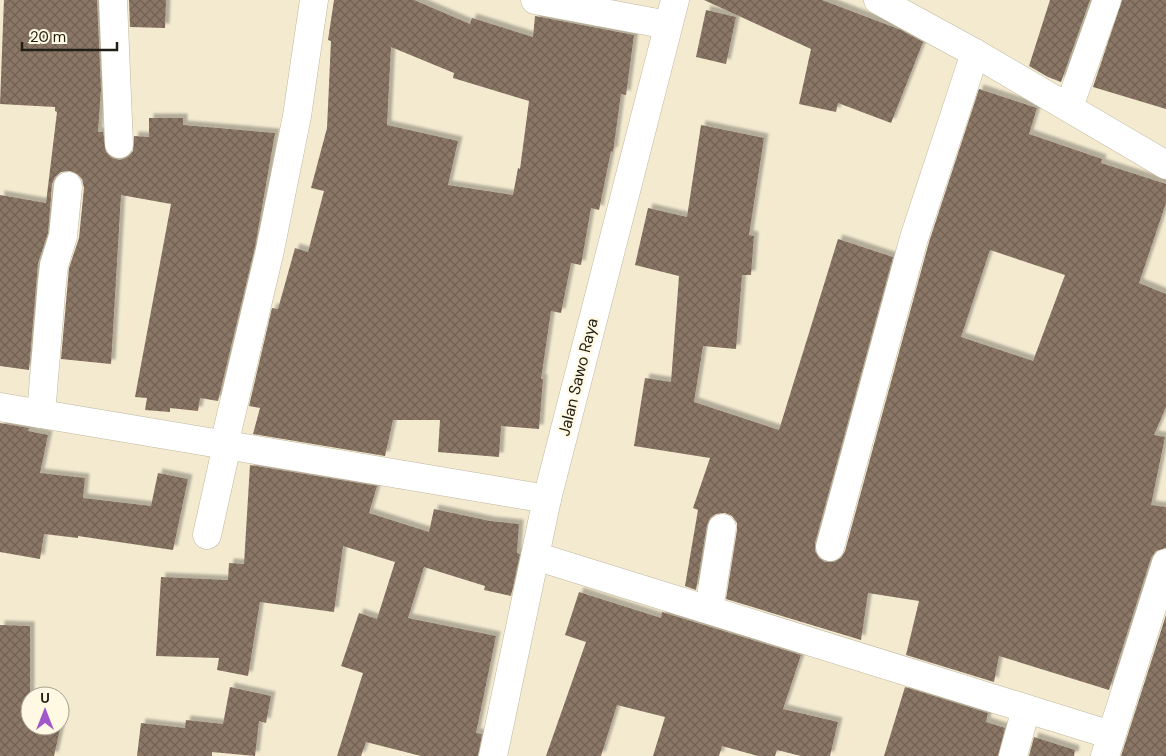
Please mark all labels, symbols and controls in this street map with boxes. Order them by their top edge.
scale bar [22,20,118,52]
text: 20 m [30,27,66,47]
street label: Jalan Sawo Raya [553,316,603,438]
north arrow [20,686,70,736]
text: U [40,689,50,707]

